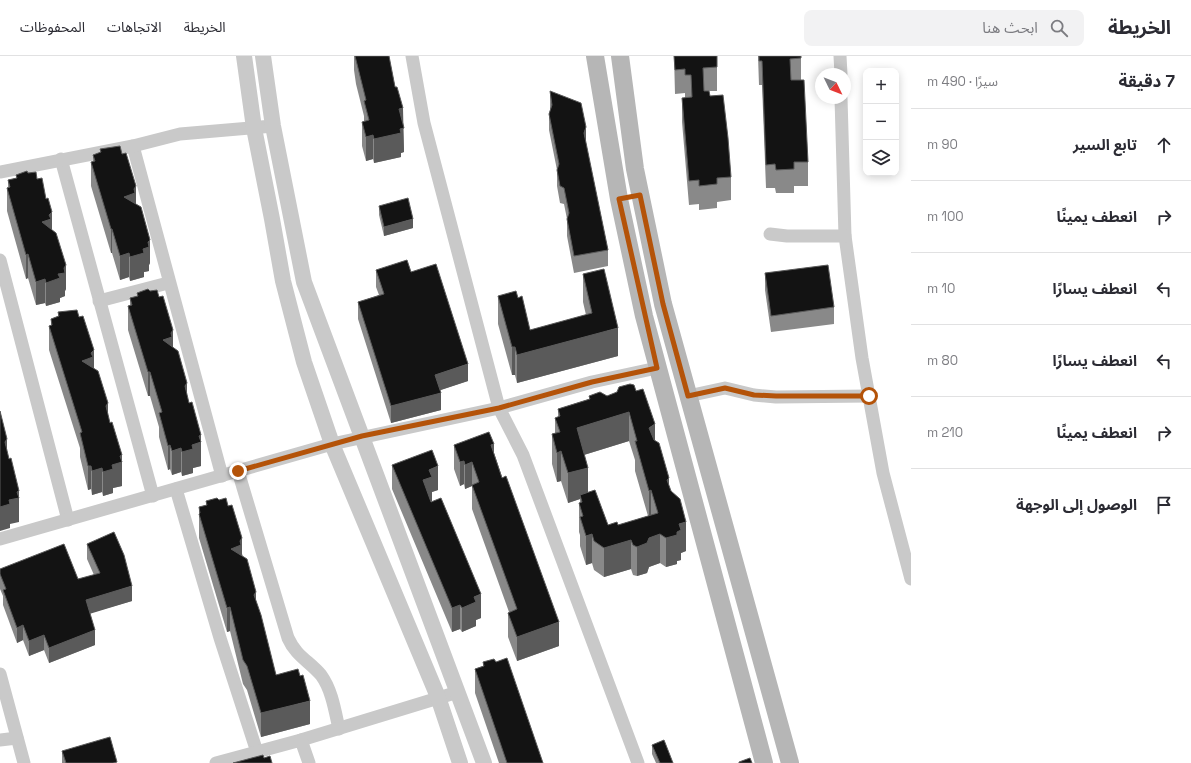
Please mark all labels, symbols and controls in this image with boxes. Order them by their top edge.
search box [804,10,1084,46]
text: الخريطة [1108,15,1171,40]
icon: search [1048,17,1070,39]
text: المحفوظات [20,18,85,36]
text: الاتجاهات [107,18,162,36]
text: الخريطة [184,18,226,36]
text: ابحث هنا [982,18,1038,37]
north arrow [815,68,851,104]
map controls [863,68,899,176]
button: + [863,68,899,104]
text: 7 دقيقة [1118,70,1175,92]
text: سيرًا · 490 m [927,73,998,90]
button: − [863,104,899,140]
icon: ahead [1153,134,1175,156]
text: تابع السير [1073,135,1137,154]
text: 90 m [927,136,958,153]
button: layers [863,140,899,176]
icon: right [1153,206,1175,228]
text: انعطف يمينًا [1056,207,1137,226]
text: 100 m [927,208,964,225]
icon: left [1153,278,1175,300]
text: انعطف يسارًا [1053,279,1137,298]
text: 10 m [927,280,955,297]
icon: left [1153,350,1175,372]
text: انعطف يسارًا [1053,351,1137,370]
text: 80 m [927,352,958,369]
route start [860,387,878,405]
icon: right [1153,422,1175,444]
text: انعطف يمينًا [1056,423,1137,442]
text: 210 m [927,424,963,441]
route end [229,462,247,480]
icon: arrive [1153,494,1175,516]
text: الوصول إلى الوجهة [1016,495,1137,514]

